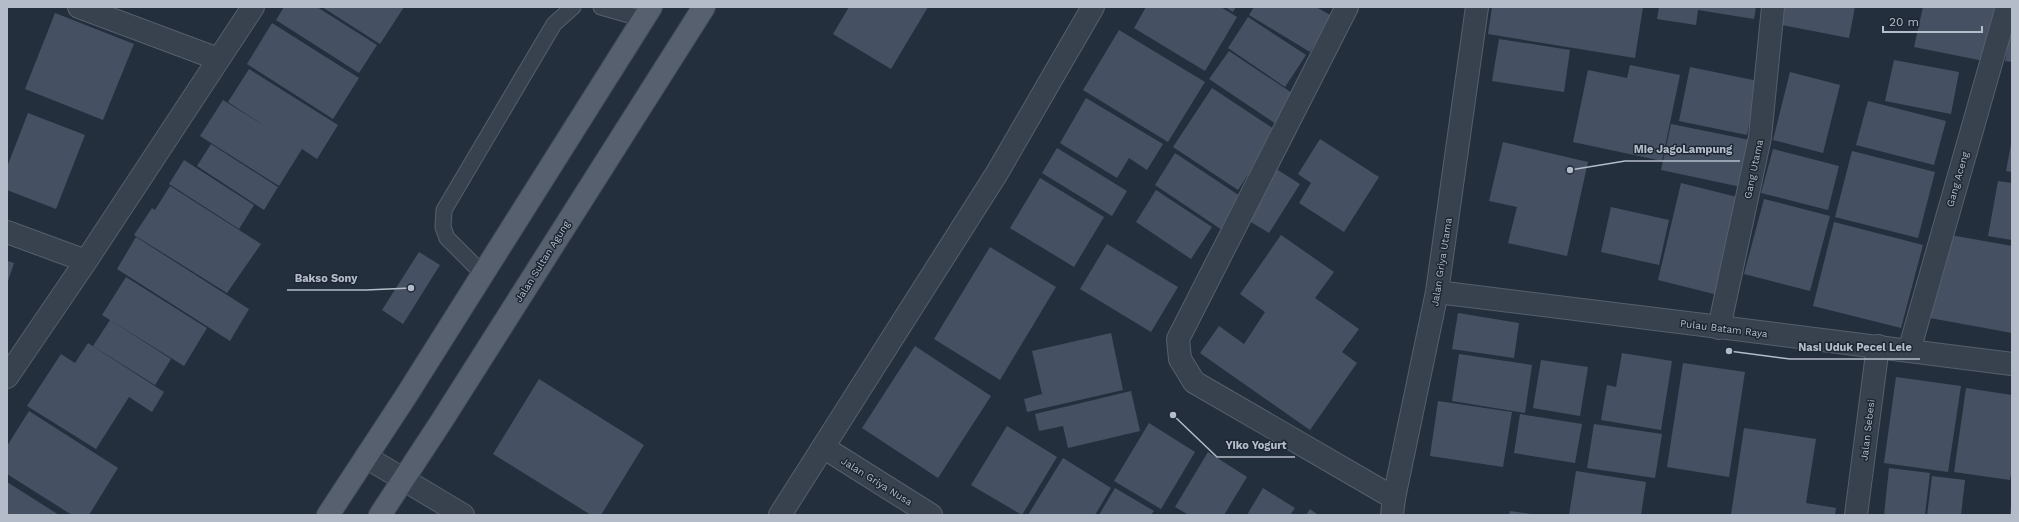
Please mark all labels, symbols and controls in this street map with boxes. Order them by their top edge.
scale bar [1883,8,1982,34]
text: 20 m [1889,15,1919,29]
callout: Mie JagoLampung [1625,138,1740,161]
street label: Gang Utama [1742,138,1765,200]
text: Mie JagoLampung [1634,143,1733,156]
street label: Gang Aceng [1944,150,1971,208]
street label: Jalan Griya Utama [1429,217,1454,307]
street label: Jalan Sultan Agung [513,218,572,304]
callout: Bakso Sony [287,267,366,290]
text: Bakso Sony [295,272,358,285]
street label: Pulau Batam Raya [1680,318,1769,339]
callout: Nasi Uduk Pecel Lele [1790,336,1920,359]
text: Nasi Uduk Pecel Lele [1798,341,1912,354]
street label: Jalan Sebesi [1858,399,1877,461]
callout: Yiko Yogurt [1217,434,1295,457]
text: Yiko Yogurt [1225,439,1287,452]
street label: Jalan Griya Nusa [839,455,915,508]

